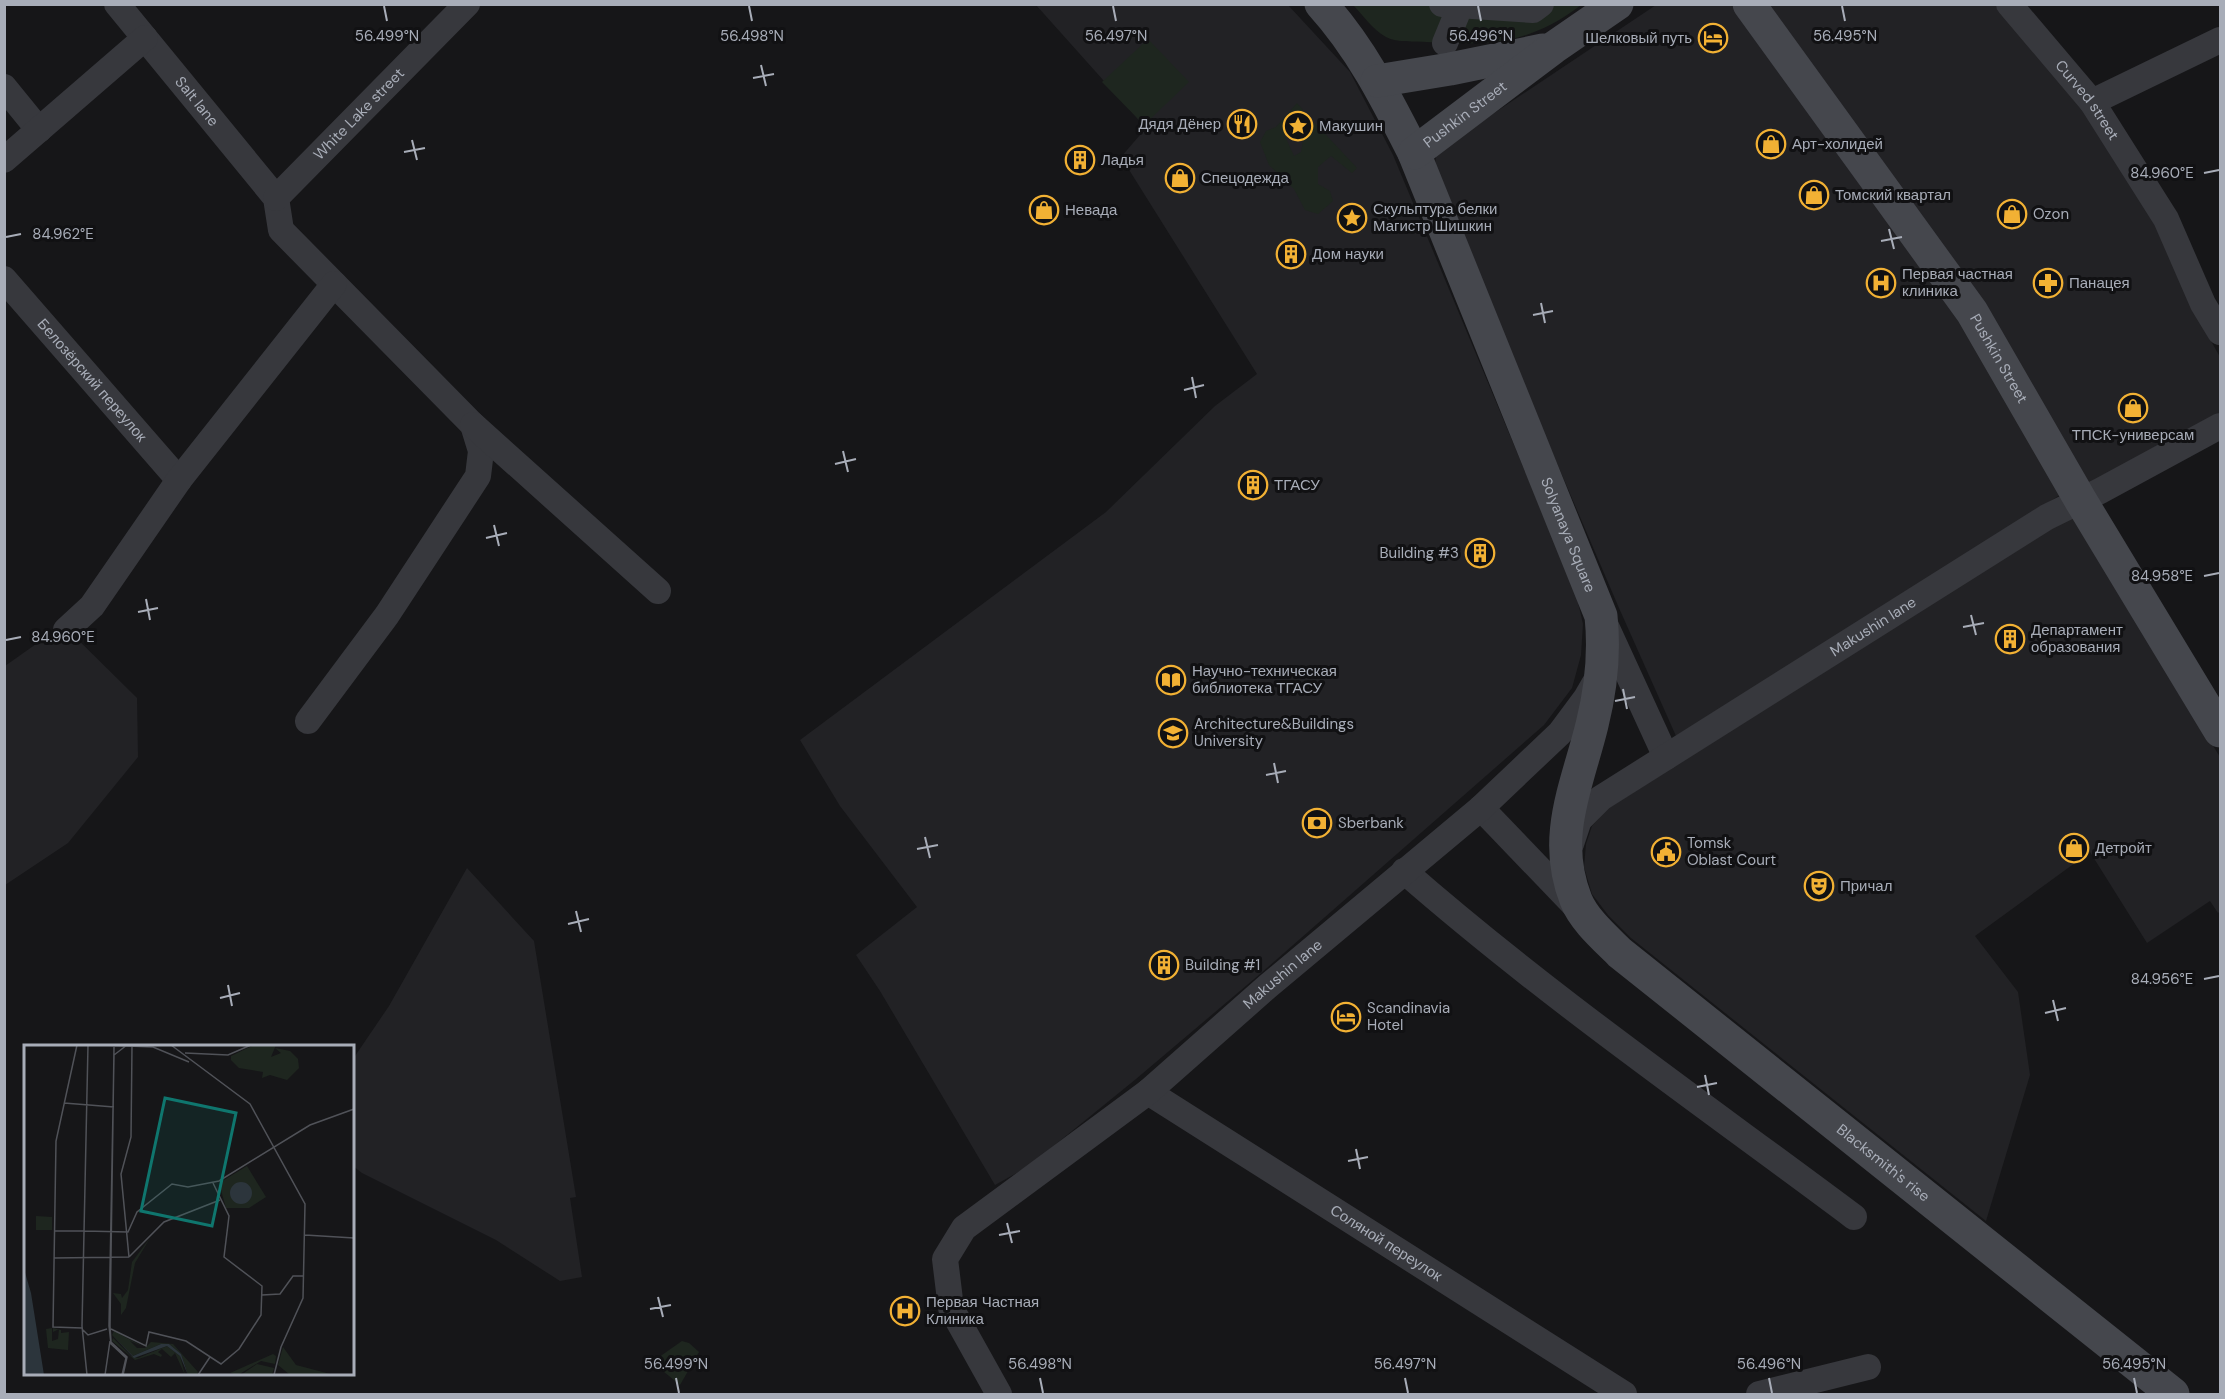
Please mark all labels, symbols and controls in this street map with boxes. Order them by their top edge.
hotel icon: Шелковый путь [1697,22,1729,54]
text: 56.499°N [355,26,419,46]
text: 56.498°N [720,26,784,46]
text: 56.497°N [1085,26,1147,46]
text: 56.496°N [1449,26,1513,46]
text: 56.495°N [1813,26,1877,46]
place label: Шелковый путь [1585,28,1692,48]
street label: Curved street [2051,56,2124,144]
street label: White Lake street [309,63,409,164]
street label: Salt lane [170,72,223,131]
street label: Pushkin Street [1419,76,1511,152]
restaurant icon: Дядя Дёнер [1226,108,1258,140]
place icon: Макушин [1282,110,1314,142]
place label: Дядя Дёнер [1138,114,1221,134]
place label: Макушин [1319,116,1383,136]
shop icon: Арт-холидей [1755,128,1787,160]
place label: Арт-холидей [1792,134,1883,154]
building icon: Ладья [1064,144,1096,176]
place label: Ладья [1101,150,1144,170]
shop icon: Спецодежда [1164,162,1196,194]
text: 84.960°E [2130,163,2194,183]
place label: Спецодежда [1201,168,1289,188]
shop icon: Томский квартал [1798,179,1830,211]
place label: Томский квартал [1835,185,1951,205]
shop icon: Невада [1028,194,1060,226]
shop icon: Ozon [1996,198,2028,230]
place label: Скульптура белки Магистр Шишкин [1373,199,1497,236]
place label: Невада [1065,200,1118,220]
place icon: Скульптура белки Магистр Шишкин [1336,202,1368,234]
place label: Ozon [2033,204,2069,224]
text: 84.962°E [32,224,94,244]
building icon: Дом науки [1275,238,1307,270]
place label: Дом науки [1312,244,1384,264]
place label: Первая частная клиника [1902,264,2013,301]
hospital icon: Первая частная клиника [1865,267,1897,299]
pharmacy icon: Панацея [2032,267,2064,299]
place label: Панацея [2069,273,2130,293]
street label: Pushkin Street [1965,310,2033,407]
street label: Белозёрский переулок [33,314,151,446]
shop icon: ТПСК-универсам [2117,392,2149,424]
place label: ТПСК-универсам [2072,425,2194,445]
building icon: ТГАСУ [1237,469,1269,501]
street label: Solyanaya Square [1536,474,1600,595]
place label: ТГАСУ [1274,475,1320,495]
building icon: Building #3 [1464,537,1496,569]
place label: Building #3 [1380,543,1459,563]
text: 84.958°E [2131,566,2193,586]
street label: Makushin lane [1826,592,1920,661]
place label: Департамент образования [2031,620,2123,657]
building icon: Департамент образования [1994,623,2026,655]
text: 84.960°E [31,627,95,647]
place label: Научно-техническая библиотека ТГАСУ [1192,661,1337,698]
library icon: Научно-техническая библиотека ТГАСУ [1155,664,1187,696]
place label: Architecture&Buildings University [1194,714,1354,751]
school or university icon: Architecture&Buildings University [1157,717,1189,749]
bank icon: Sberbank [1301,807,1333,839]
place label: Sberbank [1338,813,1404,833]
shop icon: Детройт [2058,832,2090,864]
place label: Tomsk Oblast Court [1687,833,1776,870]
public building icon: Tomsk Oblast Court [1650,836,1682,868]
place label: Детройт [2095,838,2152,858]
theatre icon: Причал [1803,870,1835,902]
place label: Причал [1840,876,1892,896]
street label: Makushin lane [1239,935,1327,1013]
building icon: Building #1 [1148,949,1180,981]
place label: Building #1 [1185,955,1260,975]
text: 84.956°E [2131,969,2193,989]
place label: Scandinavia Hotel [1367,998,1450,1035]
hotel icon: Scandinavia Hotel [1330,1001,1362,1033]
inset map [24,1045,354,1375]
street label: Blacksmith's rise [1833,1120,1934,1206]
street label: Соляной переулок [1326,1200,1446,1286]
place label: Первая Частная Клиника [926,1292,1039,1329]
hospital icon: Первая Частная Клиника [889,1295,921,1327]
text: 56.499°N [644,1354,708,1374]
text: 56.498°N [1008,1354,1072,1374]
text: 56.497°N [1374,1354,1436,1374]
text: 56.496°N [1737,1354,1801,1374]
text: 56.495°N [2102,1354,2166,1374]

